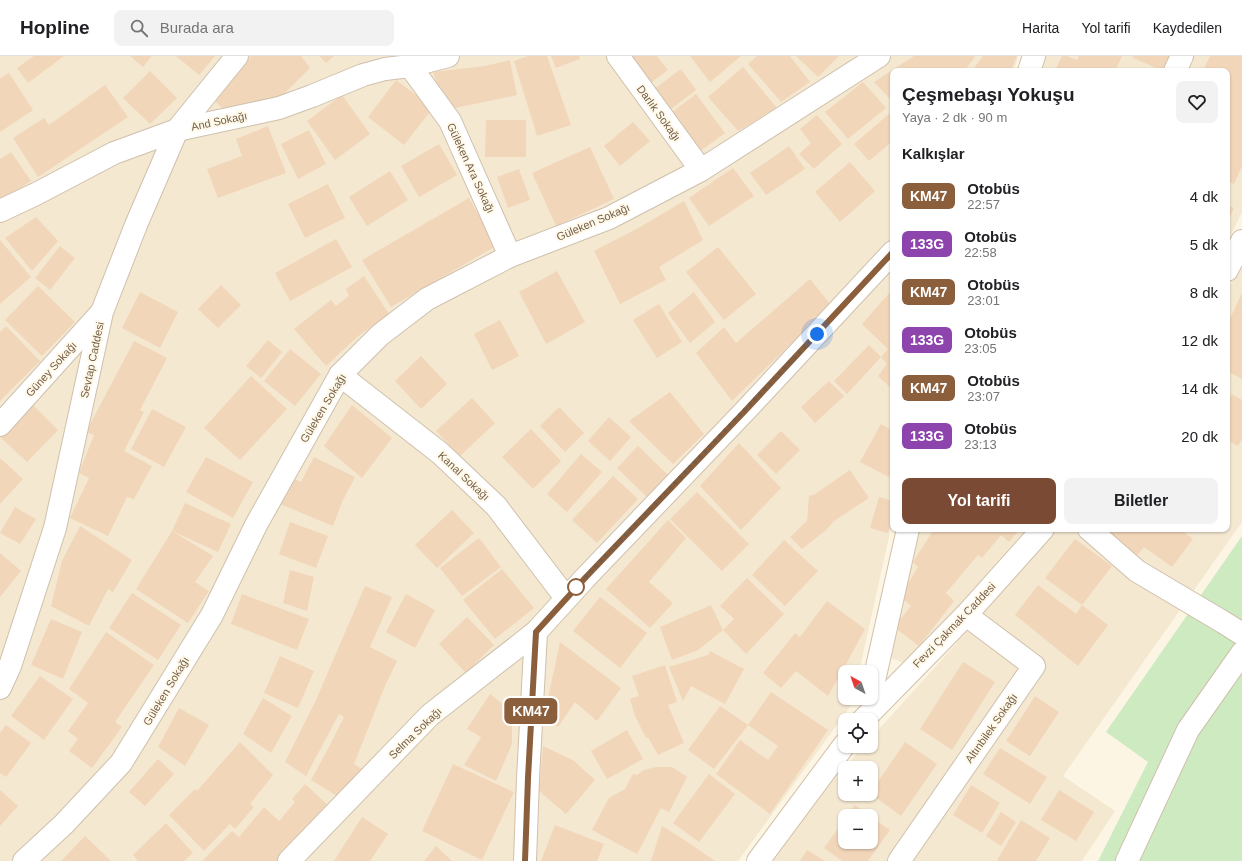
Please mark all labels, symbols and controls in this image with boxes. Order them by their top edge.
search box [114,10,394,46]
text: Hopline [20,17,90,38]
icon: search [128,17,150,39]
text: Burada ara [160,19,234,36]
text: Harita [1022,20,1059,36]
text: Yol tarifi [1081,20,1131,36]
text: Kaydedilen [1153,20,1222,36]
button: heart [1176,81,1218,123]
street label: Darlık Sokağı [635,83,683,143]
text: Çeşmebaşı Yokuşu [902,84,1074,105]
street label: And Sokağı [190,109,248,133]
text: Yaya · 2 dk · 90 m [902,110,1007,125]
street label: Güleken Ara Sokağı [445,121,497,215]
text: Kalkışlar [902,145,965,162]
text: Otobüs [967,180,1020,197]
text: KM47 [910,188,947,204]
text: 4 dk [1190,188,1218,205]
text: 22:57 [967,197,1000,212]
street label: Güleken Sokağı [555,201,631,243]
text: Otobüs [964,228,1017,245]
text: 133G [910,236,944,252]
text: 5 dk [1190,236,1218,253]
text: 22:58 [964,245,997,260]
text: Otobüs [967,276,1020,293]
text: KM47 [910,284,947,300]
text: 8 dk [1190,284,1218,301]
text: 23:01 [967,293,1000,308]
street label: Sevtap Caddesi [78,321,106,399]
your location [807,324,827,344]
text: Otobüs [964,324,1017,341]
text: 133G [910,332,944,348]
text: 12 dk [1181,332,1218,349]
street label: Güney Sokağı [23,339,79,399]
text: 23:05 [964,341,997,356]
street label: Güleken Sokağı [298,371,348,445]
text: Otobüs [967,372,1020,389]
text: KM47 [910,380,947,396]
text: 14 dk [1181,380,1218,397]
text: 23:07 [967,389,1000,404]
text: Otobüs [964,420,1017,437]
text: 133G [910,428,944,444]
text: 20 dk [1181,428,1218,445]
text: 23:13 [964,437,997,452]
street label: Kanal Sokağı [436,449,492,503]
button: Yol tarifi [902,478,1056,524]
button: Biletler [1064,478,1218,524]
unlabelled marker [567,578,585,596]
street label: Fevzi Çakmak Caddesi [910,580,998,670]
street label: Güleken Sokağı [141,654,191,728]
north arrow [838,665,878,705]
map controls [838,665,878,849]
street label: Altınbilek Sokağı [963,691,1019,765]
line badge: KM47 [503,698,559,724]
text: KM47 [512,703,550,719]
street label: Selma Sokağı [386,705,444,761]
button: locate [838,713,878,753]
button: + [838,761,878,801]
button: − [838,809,878,849]

